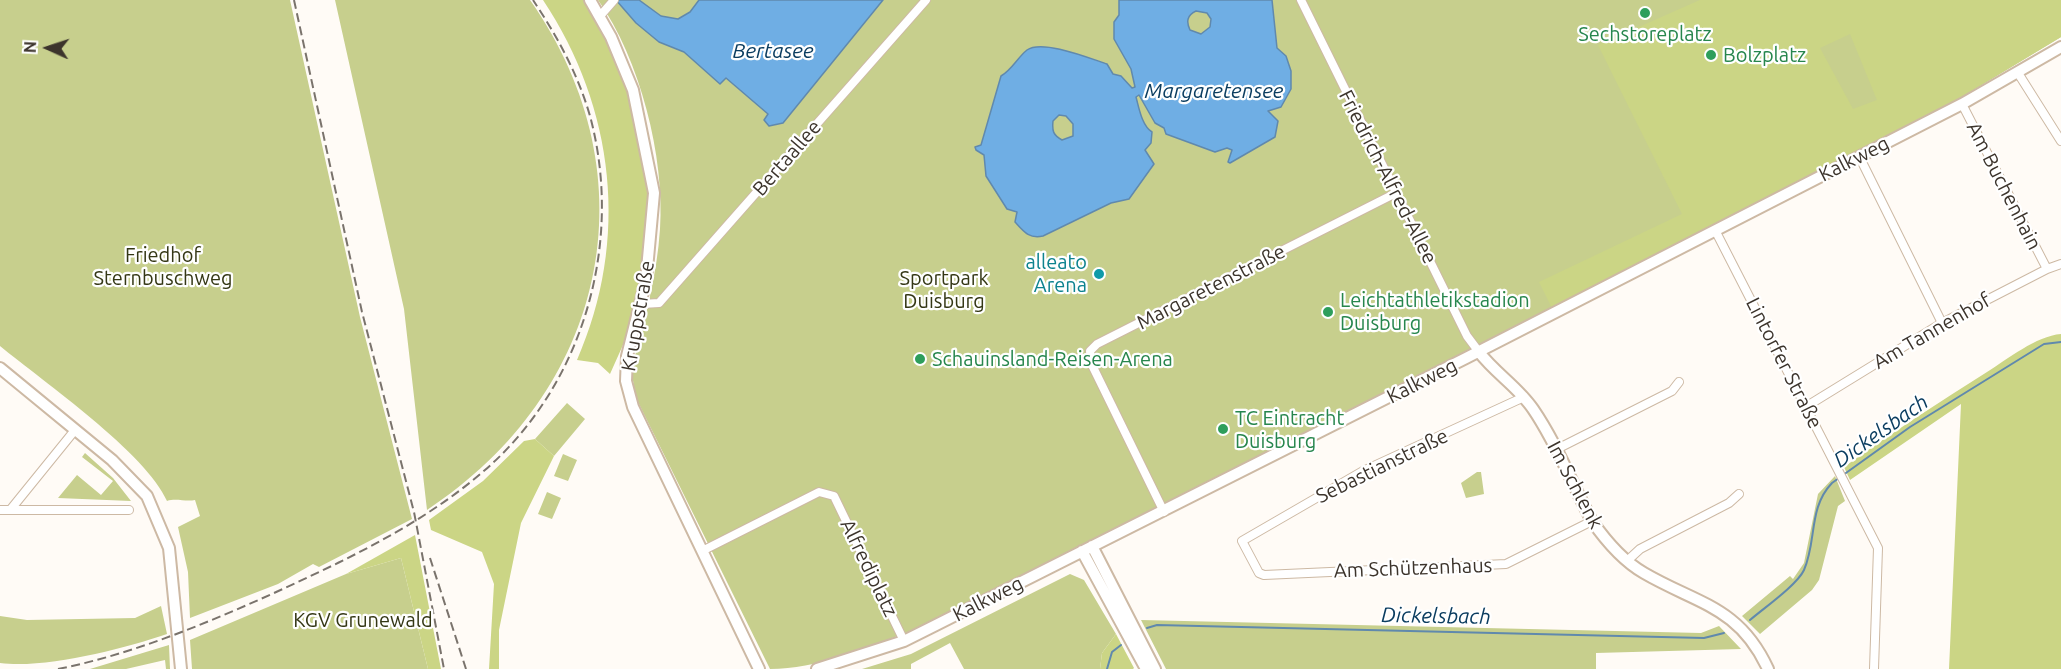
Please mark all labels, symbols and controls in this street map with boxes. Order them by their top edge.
marker: Sechstoreplatz [1638,6,1652,20]
north arrow [18,18,78,78]
place label: Sechstoreplatz [1578,22,1712,46]
water label: Bertasee [732,38,814,64]
text: N [21,41,39,53]
place label: Bolzplatz [1723,43,1806,67]
marker: Bolzplatz [1704,48,1718,62]
water label: Margaretensee [1145,78,1283,104]
street label: Friedrich-Alfred-Allee [1334,86,1442,268]
street label: Bertaallee [748,115,826,201]
street label: Am Buchenhain [1962,118,2046,254]
street label: Kalkweg [1815,131,1893,187]
street label: Margaretenstraße [1133,239,1289,335]
park label: Friedhof Sternbuschweg [94,243,232,290]
place label: alleato Arena [1025,250,1087,297]
street label: Kruppstraße [616,259,660,373]
park label: Sportpark Duisburg [900,266,988,313]
marker: alleato Arena [1092,267,1106,281]
place label: Leichtathletikstadion Duisburg [1340,288,1530,335]
street label: Am Tannenhof [1869,288,1995,374]
street label: Lintorfer Straße [1741,294,1827,432]
marker: Leichtathletikstadion Duisburg [1321,305,1335,319]
place label: Schauinsland-Reisen-Arena [932,347,1173,371]
marker: Schauinsland-Reisen-Arena [913,352,927,366]
street label: Kalkweg [1383,353,1461,409]
water label: Dickelsbach [1829,389,1933,473]
place label: TC Eintracht Duisburg [1235,406,1344,453]
marker: TC Eintracht Duisburg [1216,422,1230,436]
street label: Sebastianstraße [1312,424,1452,508]
street label: Im Schlenk [1542,437,1608,533]
street label: Alfrediplatz [835,515,903,621]
street label: Am Schützenhaus [1333,553,1493,583]
street label: Kalkweg [949,571,1027,627]
water label: Dickelsbach [1381,602,1491,630]
park label: KGV Grunewald [293,608,433,632]

